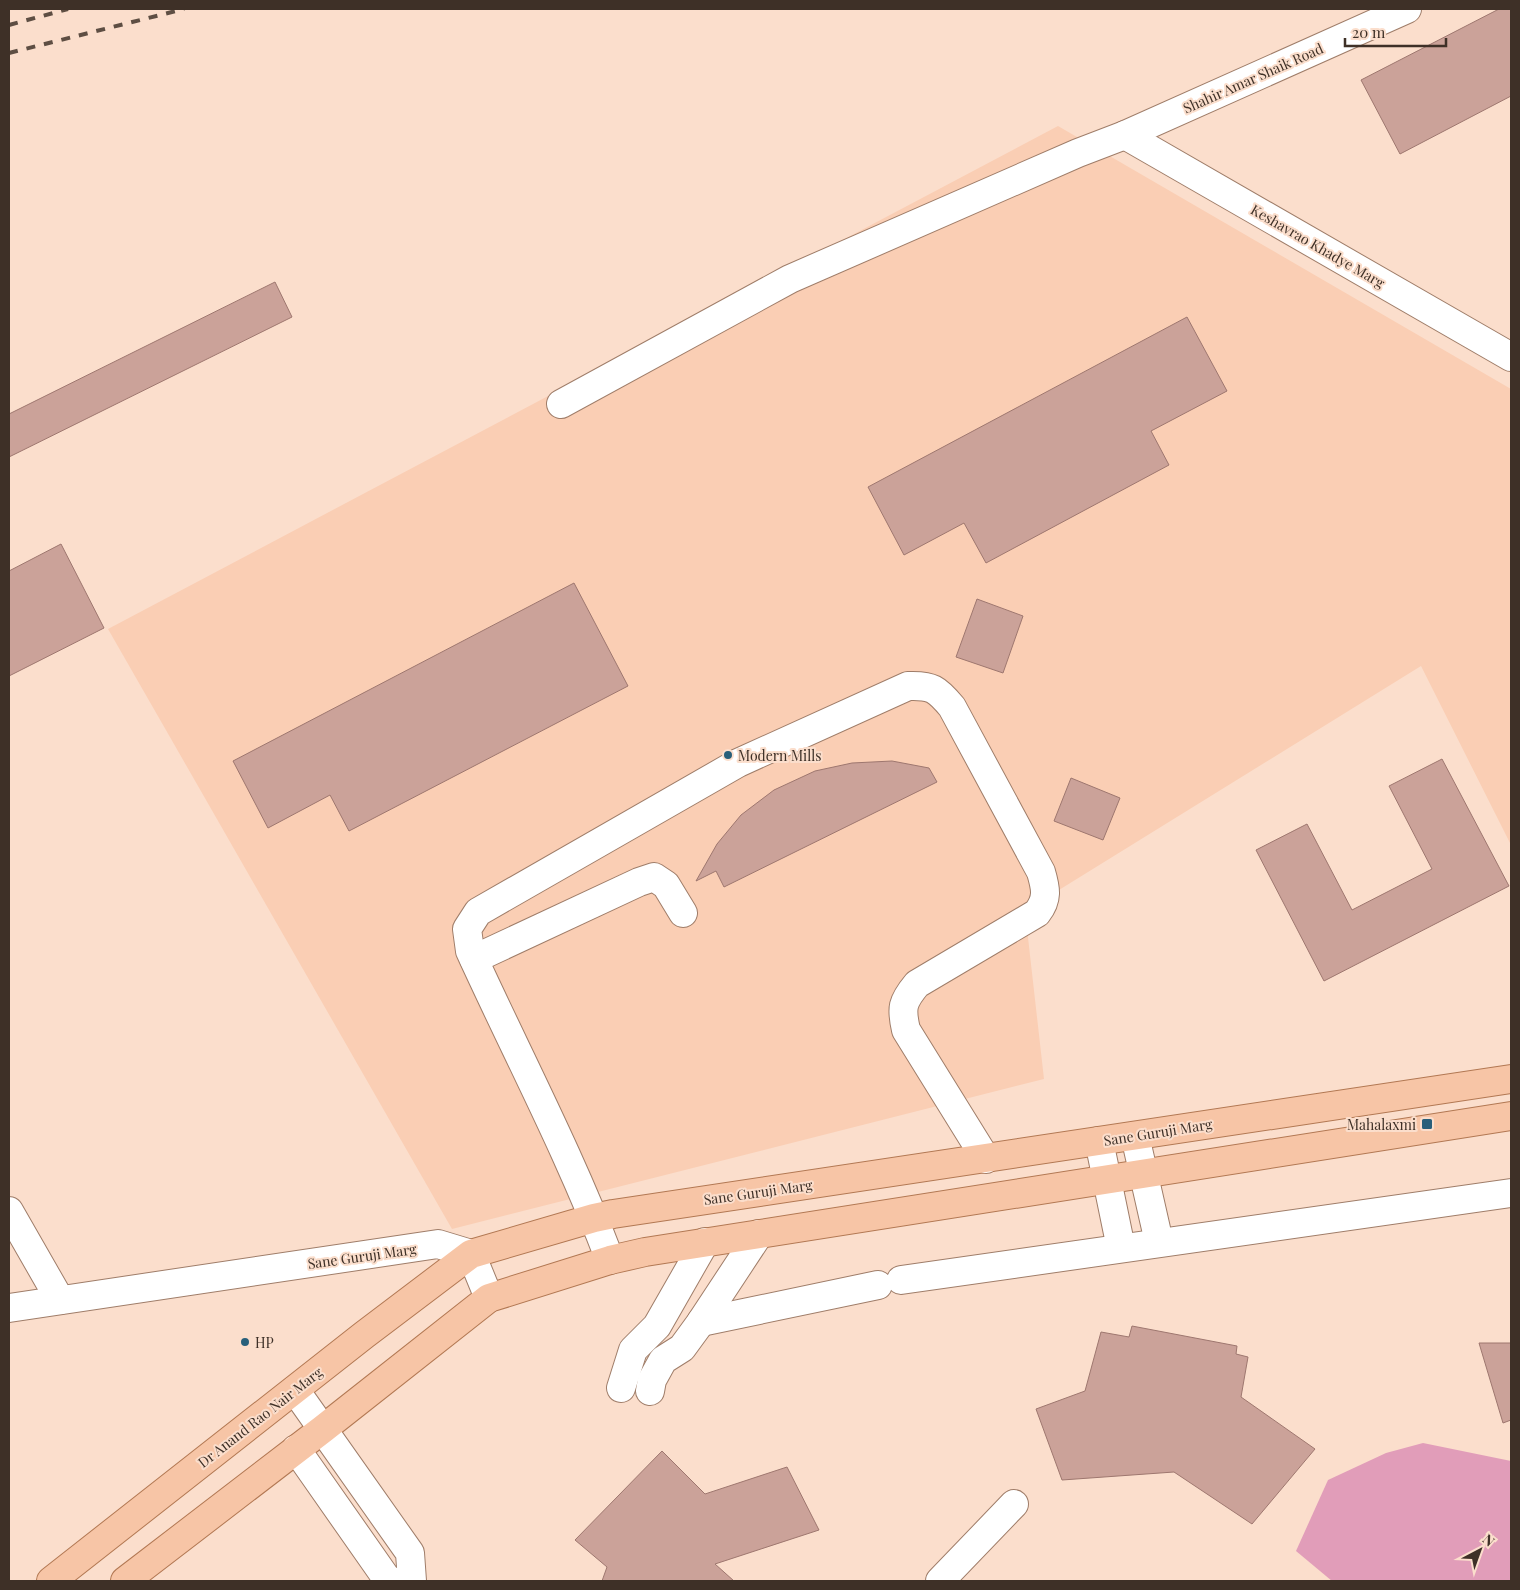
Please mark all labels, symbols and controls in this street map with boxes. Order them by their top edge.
scale bar [1345,15,1446,47]
text: 20 m [1352,22,1386,42]
street label: Shahir Amar Shaik Road [1180,39,1326,117]
street label: Keshavrao Khadye Marg [1248,200,1389,292]
place label: Modern Mills [738,746,821,765]
marker: Modern Mills [722,749,734,761]
street label: Sane Guruji Marg [1102,1114,1214,1150]
place label: Mahalaxmi [1347,1115,1416,1134]
marker: Mahalaxmi [1420,1117,1434,1131]
street label: Sane Guruji Marg [702,1175,814,1209]
street label: Sane Guruji Marg [306,1239,418,1273]
place label: HP [255,1333,274,1352]
marker: HP [239,1336,251,1348]
street label: Dr Anand Rao Nair Marg [194,1362,327,1472]
north arrow [1455,1525,1505,1575]
text: N [1479,1529,1499,1550]

